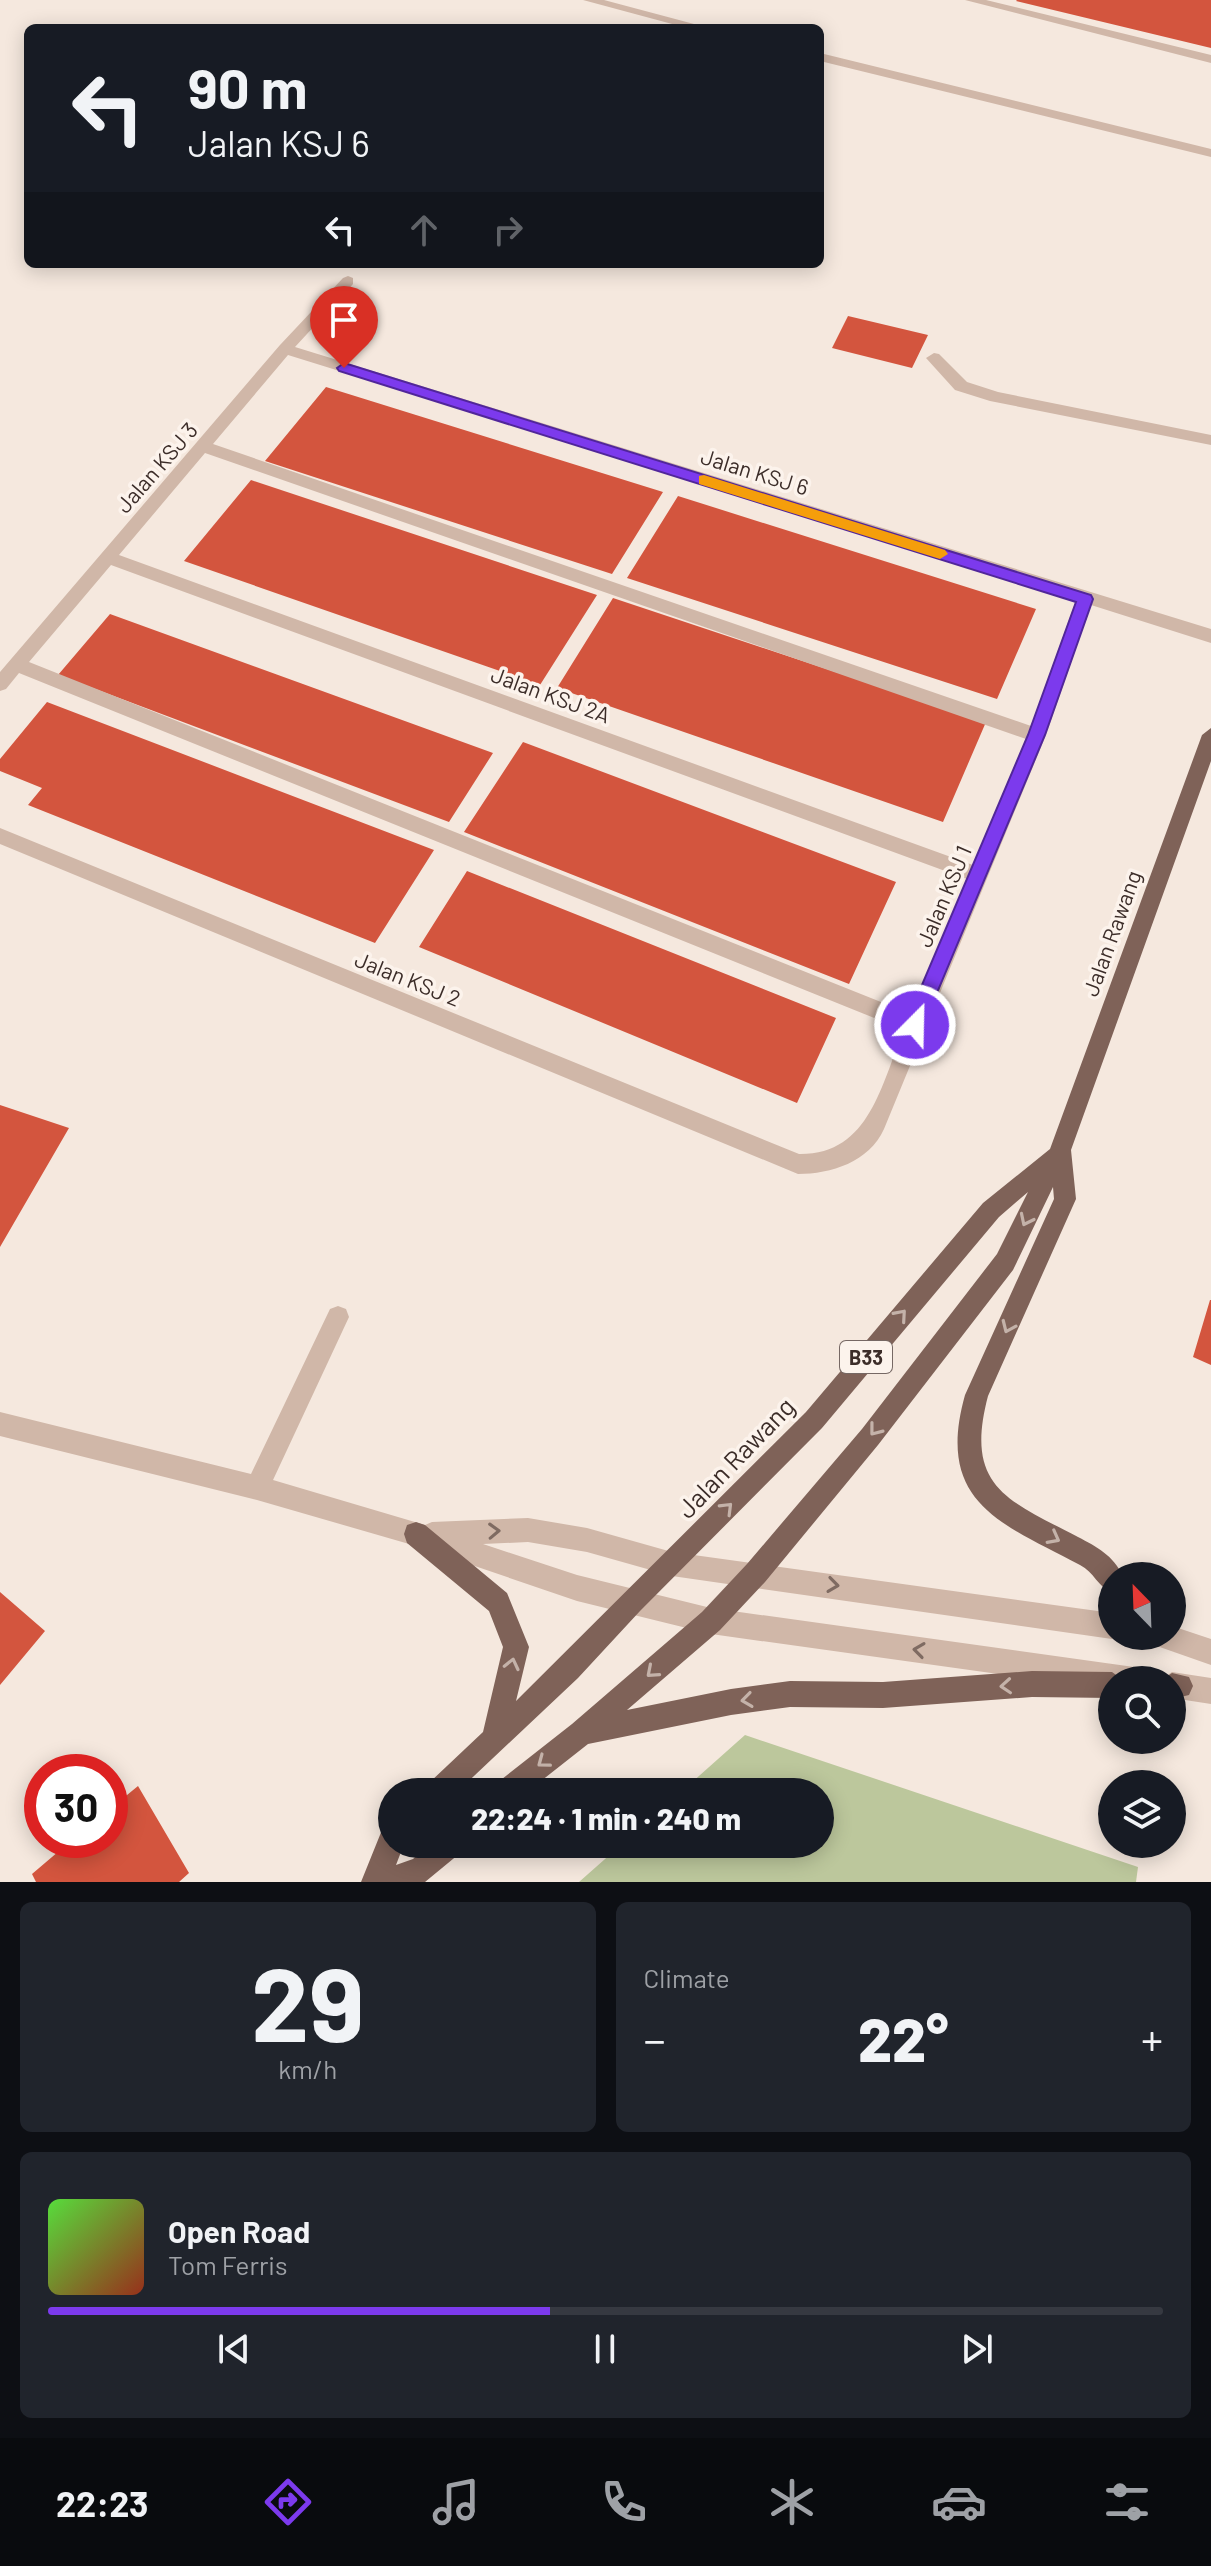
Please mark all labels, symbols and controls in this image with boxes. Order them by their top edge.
text: 90 m [188,53,308,120]
icon: left [56,56,160,160]
text: Jalan KSJ 6 [188,121,370,164]
icon: left [318,208,362,252]
icon: ahead [402,208,446,252]
icon: right [486,208,530,252]
pin [310,286,378,368]
icon: arrive [322,298,366,342]
street label: Jalan KSJ 3 [110,417,202,517]
street label: Jalan KSJ 6 [698,442,812,500]
street label: Jalan KSJ 2A [488,660,614,728]
street label: Jalan KSJ 1 [910,841,976,951]
street label: Jalan Rawang [1076,867,1146,999]
street label: Jalan KSJ 2 [351,945,465,1011]
position arrow [873,983,957,1067]
one-way arrow [1020,1211,1035,1226]
one-way arrow [891,1310,906,1325]
one-way arrow [1002,1319,1018,1333]
road number: B33 [840,1341,892,1373]
street label: Jalan Rawang [670,1390,800,1524]
one-way arrow [870,1421,884,1436]
one-way arrow [718,1503,732,1517]
one-way arrow [488,1523,501,1540]
one-way arrow [1046,1528,1060,1543]
north arrow [1098,1562,1186,1650]
map controls [1098,1562,1186,1858]
one-way arrow [826,1576,840,1593]
one-way arrow [912,1642,925,1659]
one-way arrow [503,1658,520,1671]
one-way arrow [647,1662,662,1677]
button: search [1098,1666,1186,1754]
one-way arrow [999,1677,1012,1694]
one-way arrow [740,1691,754,1708]
one-way arrow [537,1752,552,1766]
speed limit sign: 30 [24,1754,128,1858]
button: layers [1098,1770,1186,1858]
text: 22:24 · 1 min · 240 m [471,1800,741,1836]
text: 29 [251,1938,364,2063]
text: Climate [644,1962,730,1993]
text: 22° [858,2002,949,2074]
text: − [644,2012,666,2065]
text: + [1141,2012,1163,2065]
text: km/h [278,2053,337,2084]
text: Open Road [168,2213,310,2249]
text: Tom Ferris [168,2249,288,2280]
icon: previous [212,2327,256,2371]
icon: pause [583,2327,627,2371]
icon: next [955,2327,999,2371]
icon: directions [260,2474,316,2530]
icon: music [428,2474,484,2530]
icon: phone [596,2474,652,2530]
icon: climate [764,2474,820,2530]
icon: car [931,2474,987,2530]
icon: filters [1099,2474,1155,2530]
text: 22:23 [56,2481,148,2524]

